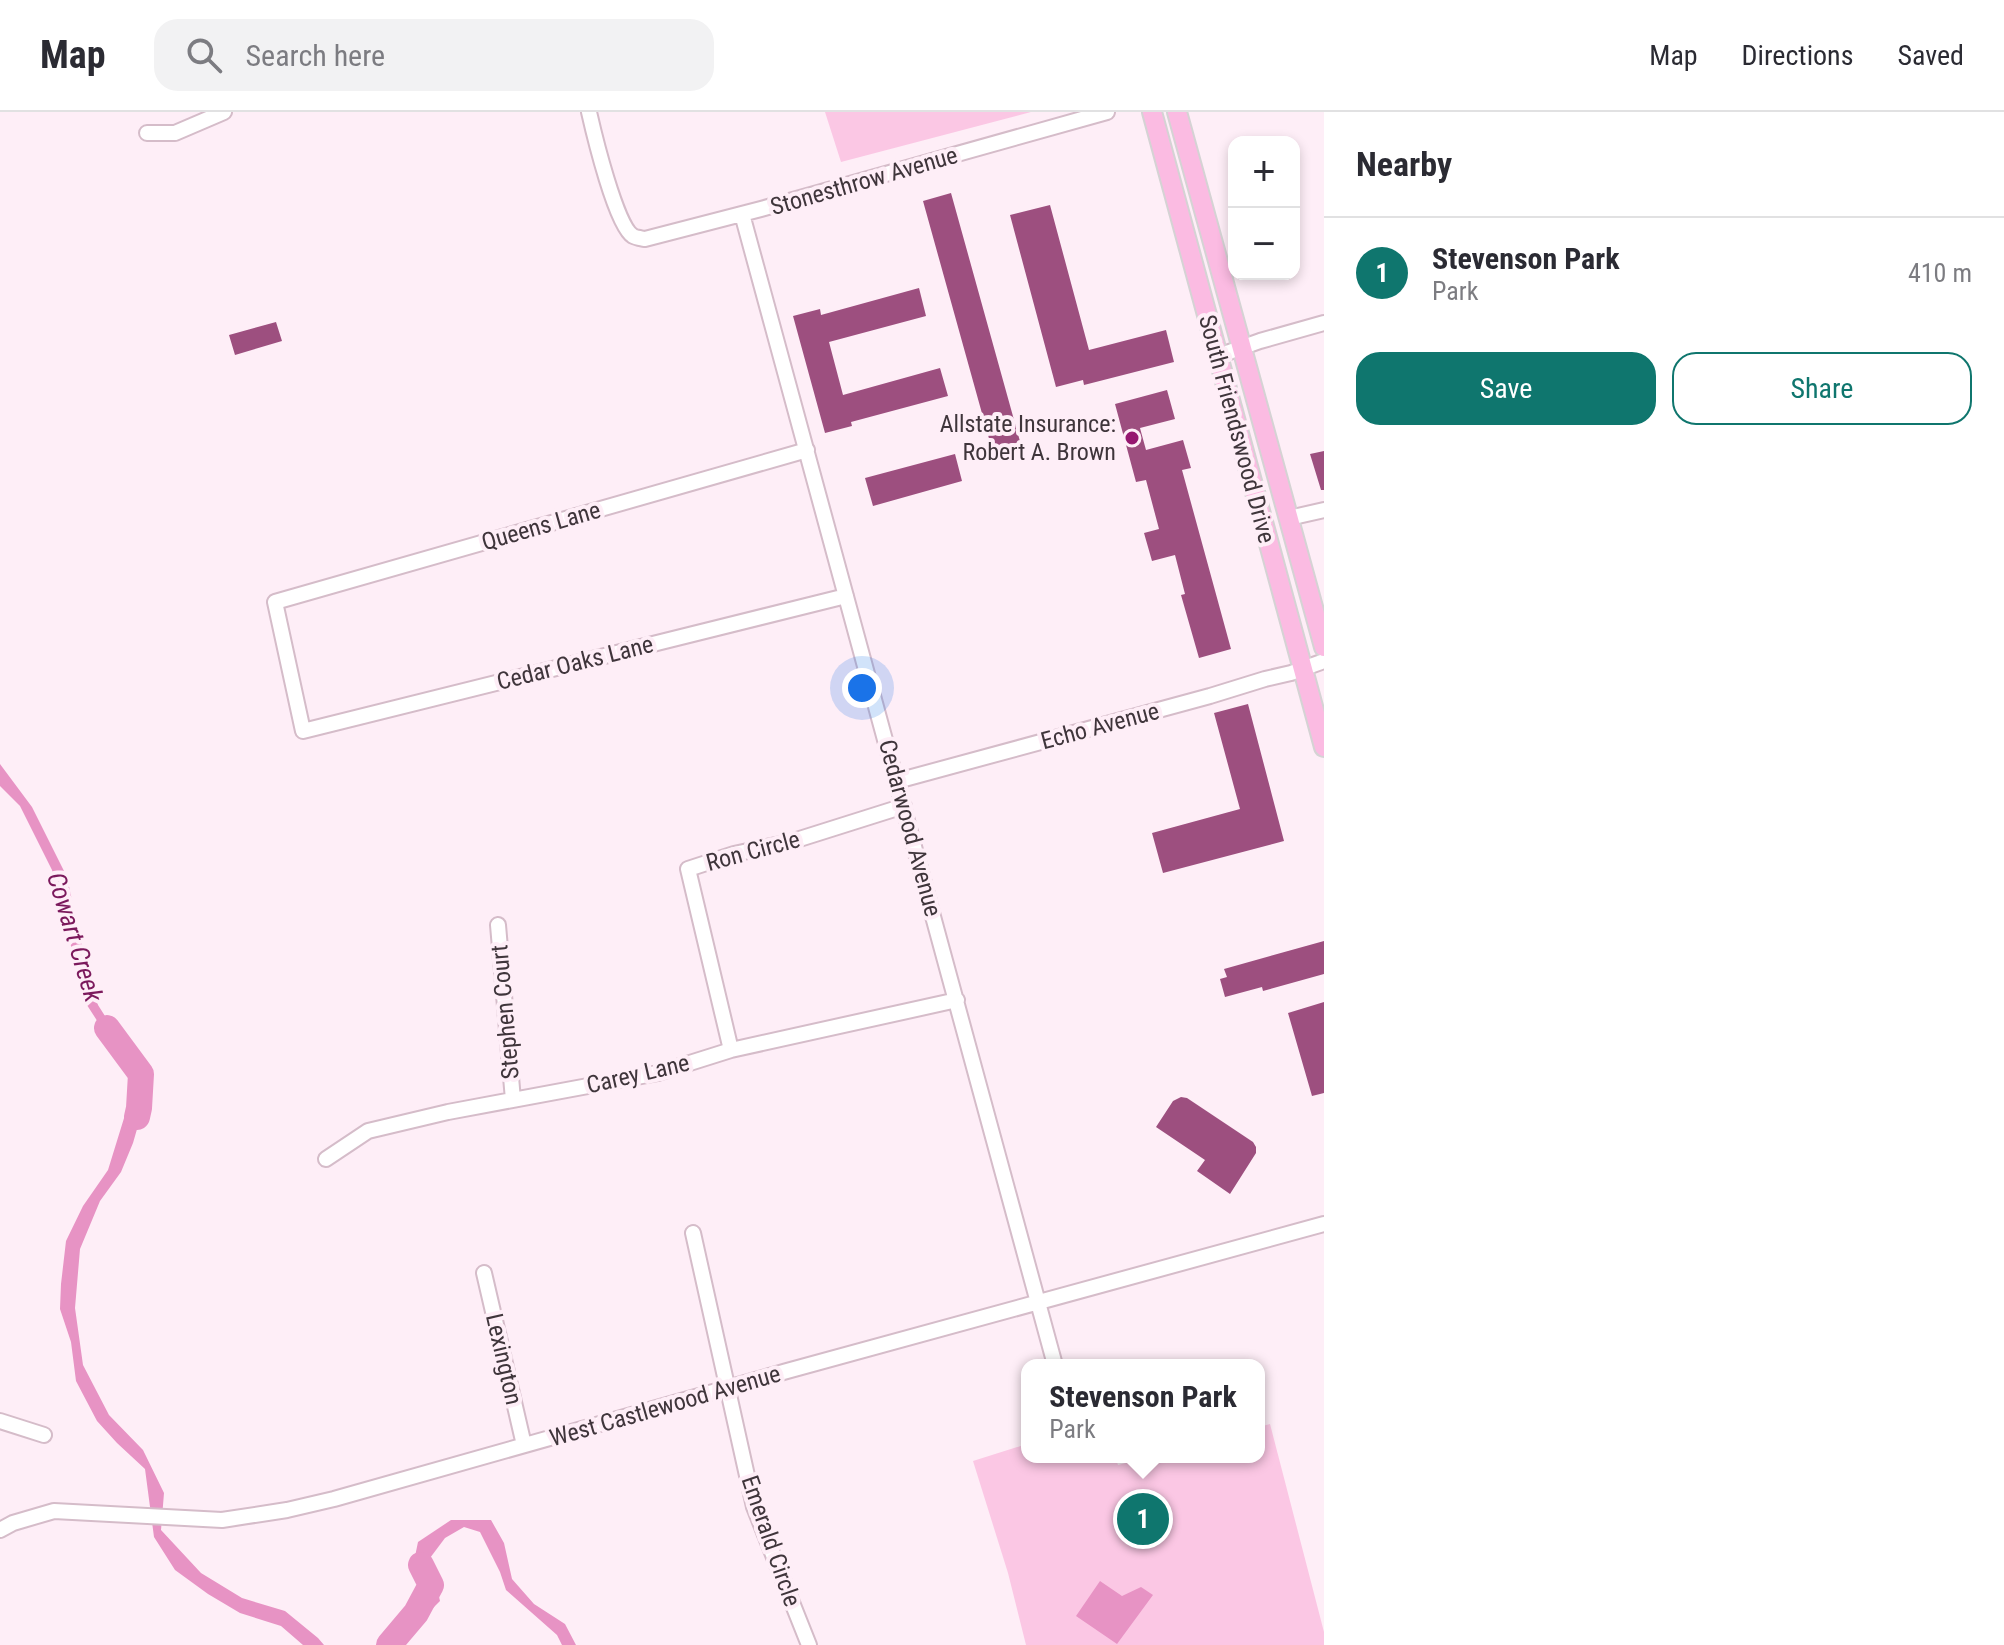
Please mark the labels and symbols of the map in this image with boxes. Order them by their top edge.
street label: Stonesthrow Avenue [767,141,961,221]
street label: South Friendswood Drive [1193,312,1281,546]
place label: Allstate Insurance: Robert A. Brown [940,410,1116,466]
marker: Allstate Insurance: Robert A. Brown [1123,429,1141,447]
street label: Queens Lane [478,496,604,556]
street label: Cedar Oaks Lane [494,630,656,696]
your location [842,668,882,708]
street label: Echo Avenue [1038,697,1162,755]
street label: Cedarwood Avenue [873,736,947,920]
street label: Ron Circle [703,825,803,877]
water label: Cowart Creek [41,869,109,1006]
street label: Stephen Court [485,944,525,1080]
street label: Carey Lane [584,1049,692,1099]
street label: Lexington [480,1311,528,1407]
street label: West Castlewood Avenue [546,1360,784,1452]
street label: Emerald Circle [736,1472,806,1610]
pin: 1 [1117,1489,1169,1549]

